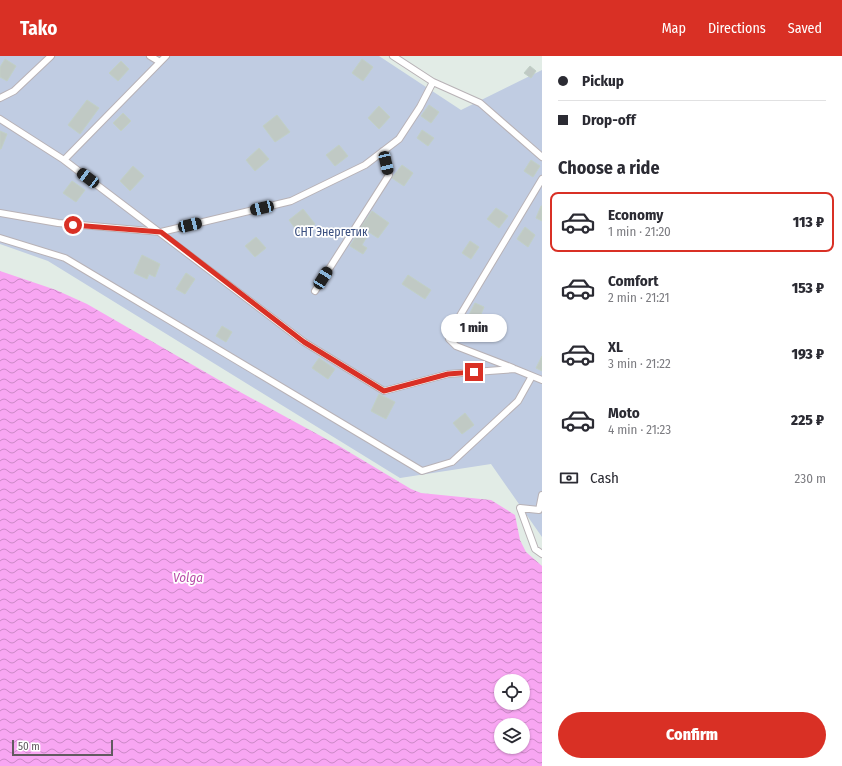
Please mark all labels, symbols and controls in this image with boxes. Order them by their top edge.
text: Tako [20,17,57,40]
text: Map [662,20,686,37]
text: Directions [708,20,766,37]
text: Saved [788,20,822,37]
text: Pickup [582,72,624,90]
text: Drop-off [582,111,636,129]
car [377,150,395,176]
text: Choose a ride [558,157,660,179]
car [75,166,101,190]
car [249,199,275,217]
icon: car [560,204,596,240]
text: Economy [608,206,663,224]
text: 113 ₽ [793,213,824,231]
route start [64,216,82,234]
car [177,216,203,234]
text: 1 min · 21:20 [608,224,671,239]
park label: СНТ Энергетик [294,225,368,239]
car [312,265,334,291]
icon: car [560,270,596,306]
text: Comfort [608,272,659,290]
text: 153 ₽ [792,279,824,297]
text: 2 min · 21:21 [608,290,670,305]
callout: 1 min [441,314,507,342]
text: 1 min [460,320,488,335]
icon: car [560,336,596,372]
text: XL [608,338,623,356]
text: 193 ₽ [791,345,824,363]
text: 3 min · 21:22 [608,356,671,371]
route end [465,363,483,381]
icon: car [560,402,596,438]
text: Moto [608,404,640,422]
text: 225 ₽ [791,411,824,429]
text: 4 min · 21:23 [608,422,671,437]
icon: cash [558,467,580,489]
text: Cash [590,469,619,487]
text: 230 m [795,471,826,486]
water label: Volga [173,570,203,585]
map controls [494,674,530,754]
button: locate [494,674,530,710]
button: Confirm [558,712,826,758]
button: layers [494,718,530,754]
scale bar [12,738,113,757]
text: 50 m [18,740,40,753]

